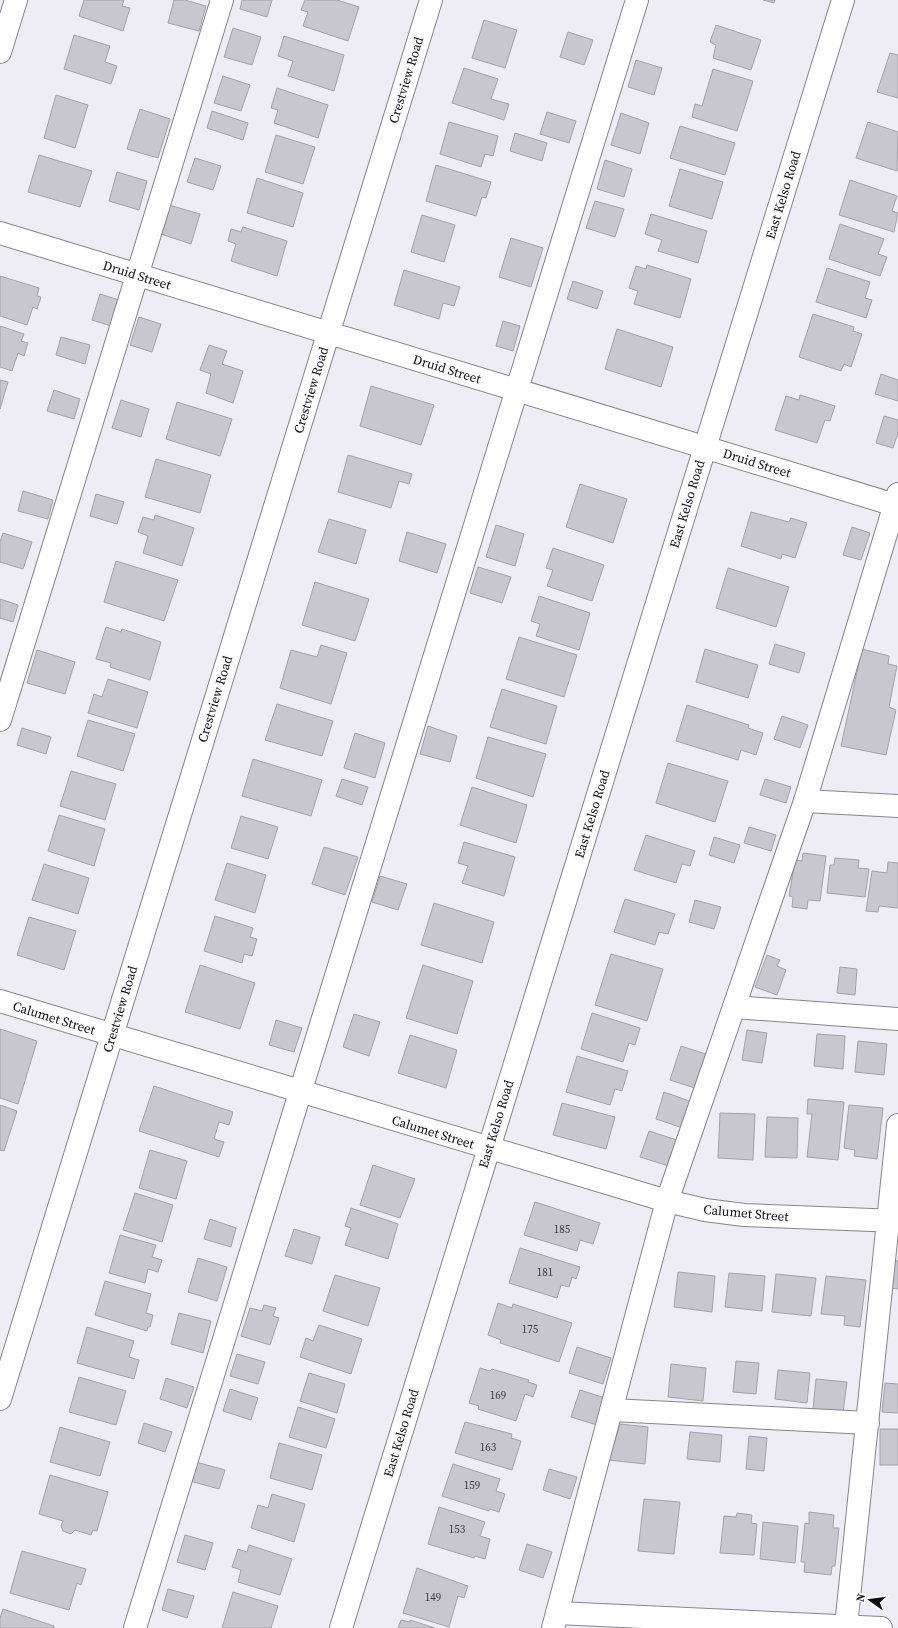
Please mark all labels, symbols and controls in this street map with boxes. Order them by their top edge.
street label: Crestview Road [385,34,427,125]
street label: East Kelso Road [762,148,805,241]
street label: Druid Street [101,257,174,294]
street label: Crestview Road [290,344,332,435]
street label: Druid Street [411,351,484,388]
street label: Druid Street [721,445,794,482]
street label: East Kelso Road [666,457,709,550]
street label: Crestview Road [194,653,236,744]
street label: East Kelso Road [571,767,614,860]
street label: Crestview Road [99,963,141,1054]
street label: Calumet Street [11,997,98,1039]
street label: East Kelso Road [475,1077,518,1170]
street label: Calumet Street [390,1111,477,1153]
street label: Calumet Street [703,1201,790,1225]
house number: 185 [554,1222,571,1237]
house number: 181 [537,1265,553,1280]
house number: 175 [522,1322,539,1337]
street label: East Kelso Road [380,1386,423,1479]
house number: 169 [490,1388,506,1403]
house number: 163 [480,1440,497,1455]
house number: 159 [464,1478,480,1493]
house number: 153 [449,1522,466,1537]
north arrow [850,1580,890,1620]
house number: 149 [425,1590,441,1605]
text: N [853,1592,869,1603]

